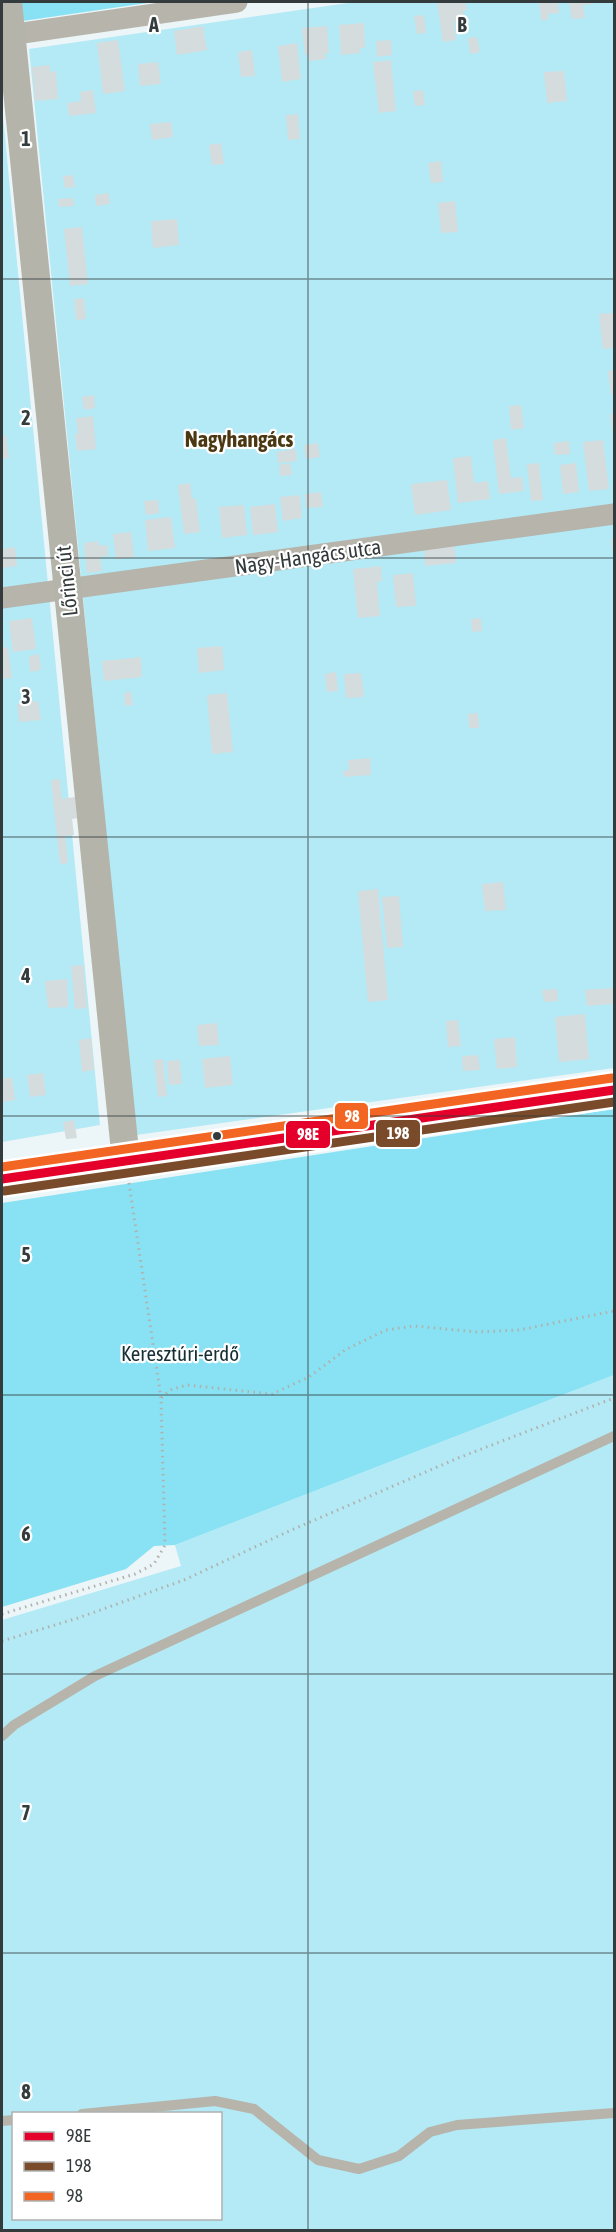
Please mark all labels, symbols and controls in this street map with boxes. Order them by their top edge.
text: A [148,13,159,36]
text: B [457,13,467,36]
text: 1 [21,127,31,150]
text: 2 [21,406,31,429]
district label: Nagyhangács [185,426,293,452]
street label: Nagy-Hangács utca [233,534,382,578]
street label: Lőrinci út [50,545,82,618]
text: 3 [21,685,31,708]
text: 4 [20,964,31,987]
line badge: 98 [334,1102,369,1130]
text: 98 [344,1107,360,1125]
line badge: 198 [375,1119,421,1148]
line badge: 98E [285,1120,331,1149]
text: 198 [387,1124,410,1142]
text: 98E [297,1125,319,1143]
unlabelled marker [211,1130,223,1142]
text: 5 [21,1243,31,1266]
park label: Keresztúri-erdő [121,1341,239,1365]
text: 6 [21,1522,31,1545]
text: 7 [21,1801,31,1824]
text: 8 [21,2080,31,2103]
legend [12,2112,222,2220]
text: 98E [66,2125,91,2146]
text: 198 [66,2155,91,2176]
text: 98 [66,2185,83,2206]

